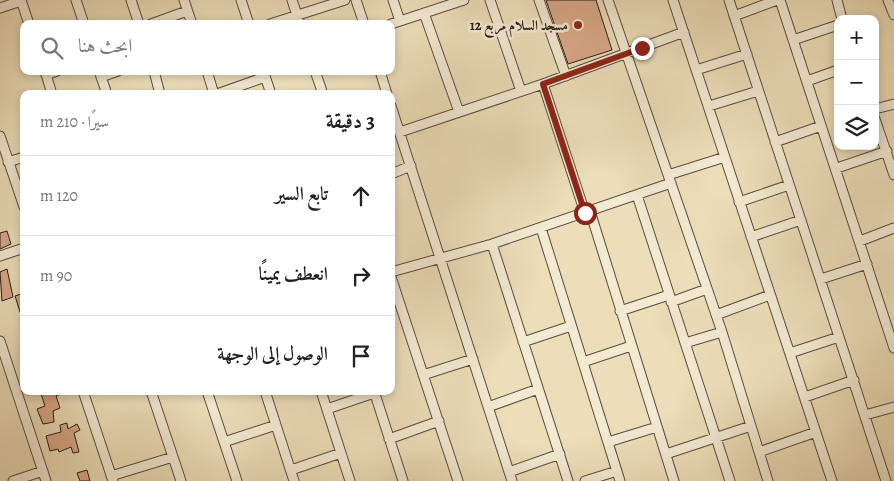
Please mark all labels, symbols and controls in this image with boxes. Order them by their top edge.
map controls [834,15,879,150]
button: + [834,15,879,60]
place label: مسجد السلام مربع 12 [470,16,568,38]
marker: مسجد السلام مربع 12 [572,19,584,31]
search box [20,20,395,75]
text: ابحث هنا [78,33,132,59]
icon: search [38,34,66,62]
route end [631,37,654,60]
button: − [834,60,879,105]
button: layers [834,105,879,150]
text: 3 دقيقة [326,107,375,135]
text: سيرًا · 210 m [40,111,109,133]
text: تابع السير [275,181,328,207]
icon: ahead [347,182,375,210]
text: 120 m [40,185,78,207]
route start [574,202,597,225]
text: انعطف يمينًا [258,261,328,287]
icon: right [347,262,375,290]
text: 90 m [40,265,72,287]
text: الوصول إلى الوجهة [217,341,328,367]
icon: arrive [347,342,375,370]

